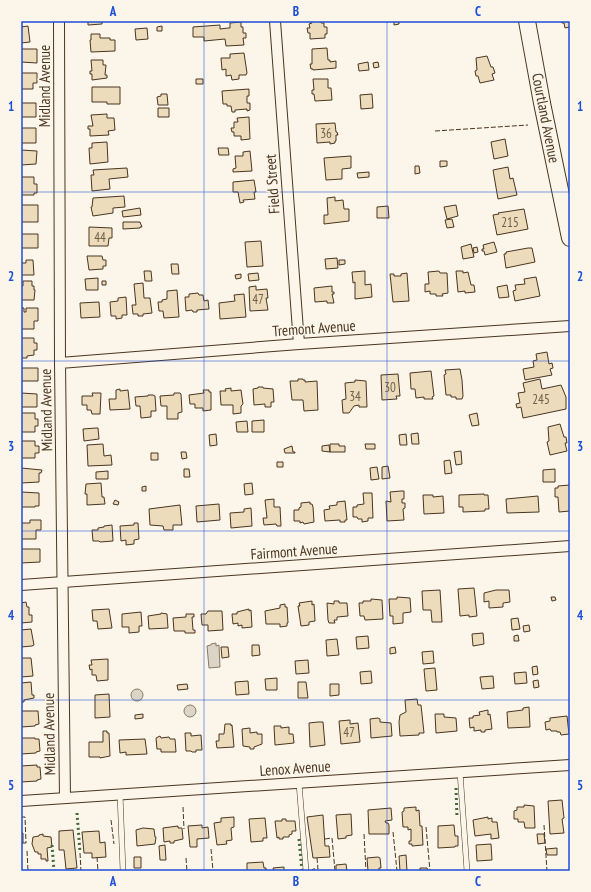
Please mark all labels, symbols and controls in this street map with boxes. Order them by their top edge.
text: A [109,3,117,20]
text: B [293,3,299,20]
text: C [475,3,481,20]
street label: Midland Avenue [35,45,54,127]
street label: Courtland Avenue [528,71,564,165]
text: 1 [8,98,14,115]
text: 1 [577,98,583,115]
house number: 36 [320,125,332,142]
street label: Field Street [260,153,284,215]
house number: 215 [501,214,519,231]
house number: 44 [94,229,106,246]
text: 2 [8,268,14,285]
text: 2 [577,268,583,285]
house number: 47 [252,291,264,308]
street label: Tremont Avenue [272,316,356,340]
street label: Midland Avenue [36,369,56,451]
house number: 30 [384,379,396,396]
house number: 34 [349,388,361,405]
house number: 245 [532,391,550,408]
text: 3 [8,438,14,455]
text: 3 [577,438,583,455]
street label: Fairmont Avenue [250,538,338,564]
text: 4 [8,607,15,624]
text: 4 [577,607,584,624]
street label: Midland Avenue [39,693,59,775]
house number: 47 [343,724,355,741]
street label: Lenox Avenue [259,756,331,780]
text: 5 [8,777,14,794]
text: 5 [577,777,583,794]
text: A [109,873,117,890]
text: B [293,873,299,890]
text: C [475,873,481,890]

